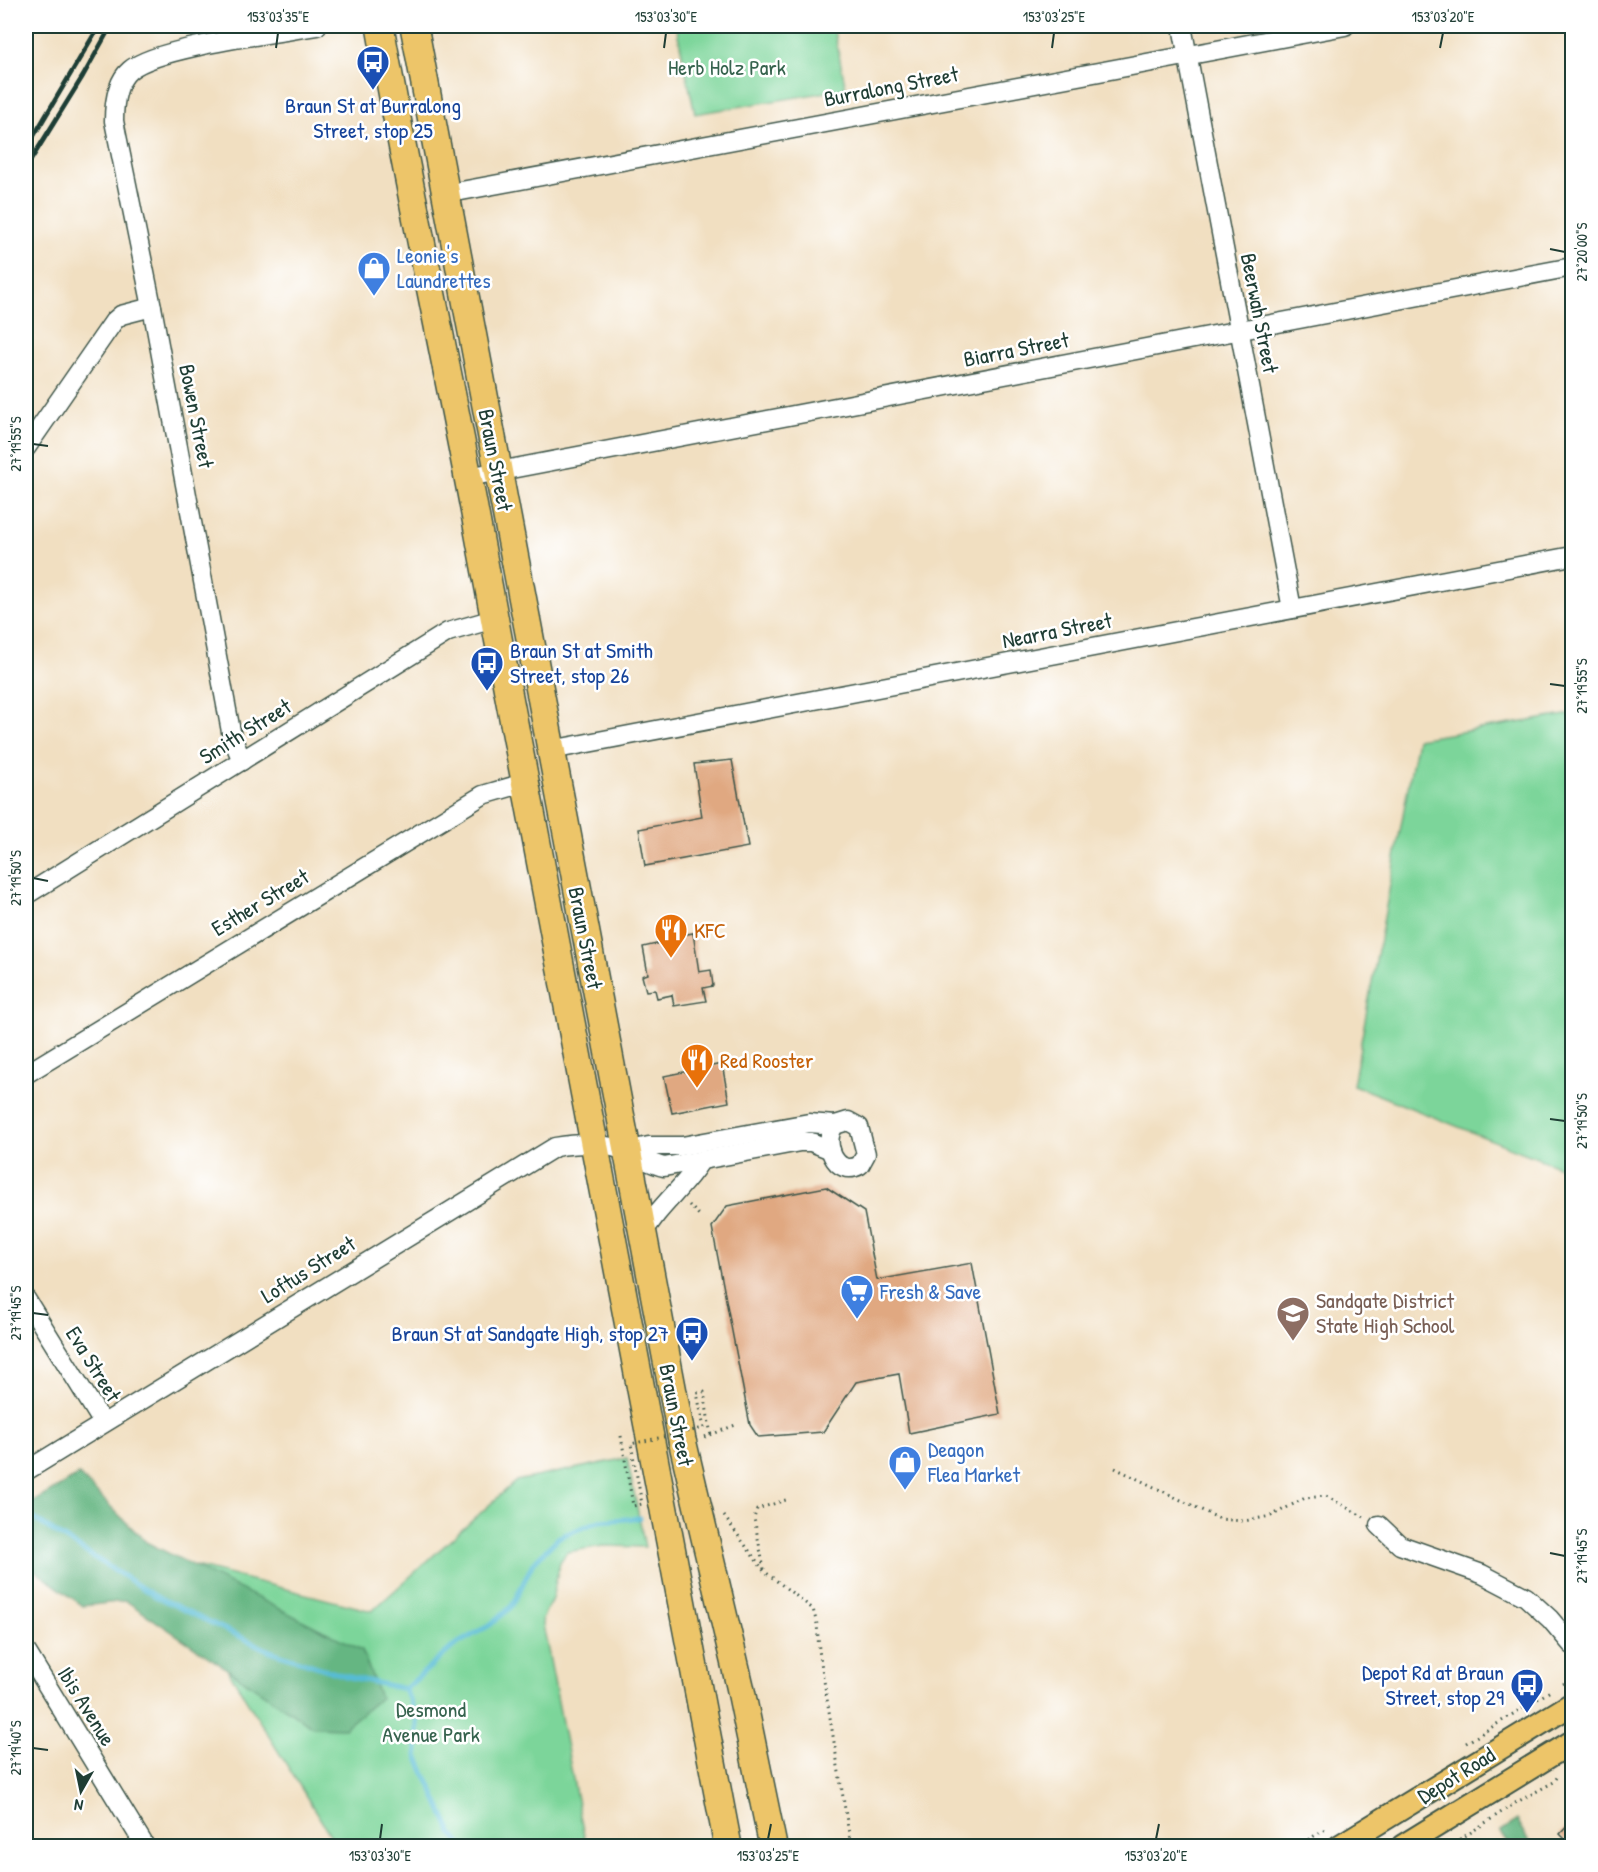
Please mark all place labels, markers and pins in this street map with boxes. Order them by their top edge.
bus stop icon: Braun St at Burralong Street, stop 25 [355,44,391,91]
place label: Braun St at Burralong Street, stop 25 [285,90,461,145]
place label: Leonie's Laundrettes [397,240,491,295]
shop icon: Leonie's Laundrettes [356,250,392,297]
place label: Braun St at Smith Street, stop 26 [510,635,653,690]
bus stop icon: Braun St at Smith Street, stop 26 [469,645,505,692]
restaurant icon: KFC [653,912,689,959]
place label: KFC [694,915,726,945]
restaurant icon: Red Rooster [679,1042,715,1089]
place label: Red Rooster [720,1045,814,1075]
supermarket icon: Fresh & Save [839,1273,875,1320]
place label: Fresh & Save [879,1276,981,1306]
place label: Sandgate District State High School [1316,1285,1455,1340]
school or university icon: Sandgate District State High School [1275,1295,1311,1342]
bus stop icon: Braun St at Sandgate High, stop 27 [674,1315,710,1362]
place label: Braun St at Sandgate High, stop 27 [392,1318,669,1348]
place label: Deagon Flea Market [927,1434,1021,1489]
shop icon: Deagon Flea Market [887,1444,923,1491]
place label: Depot Rd at Braun Street, stop 29 [1362,1657,1504,1712]
bus stop icon: Depot Rd at Braun Street, stop 29 [1509,1667,1545,1714]

